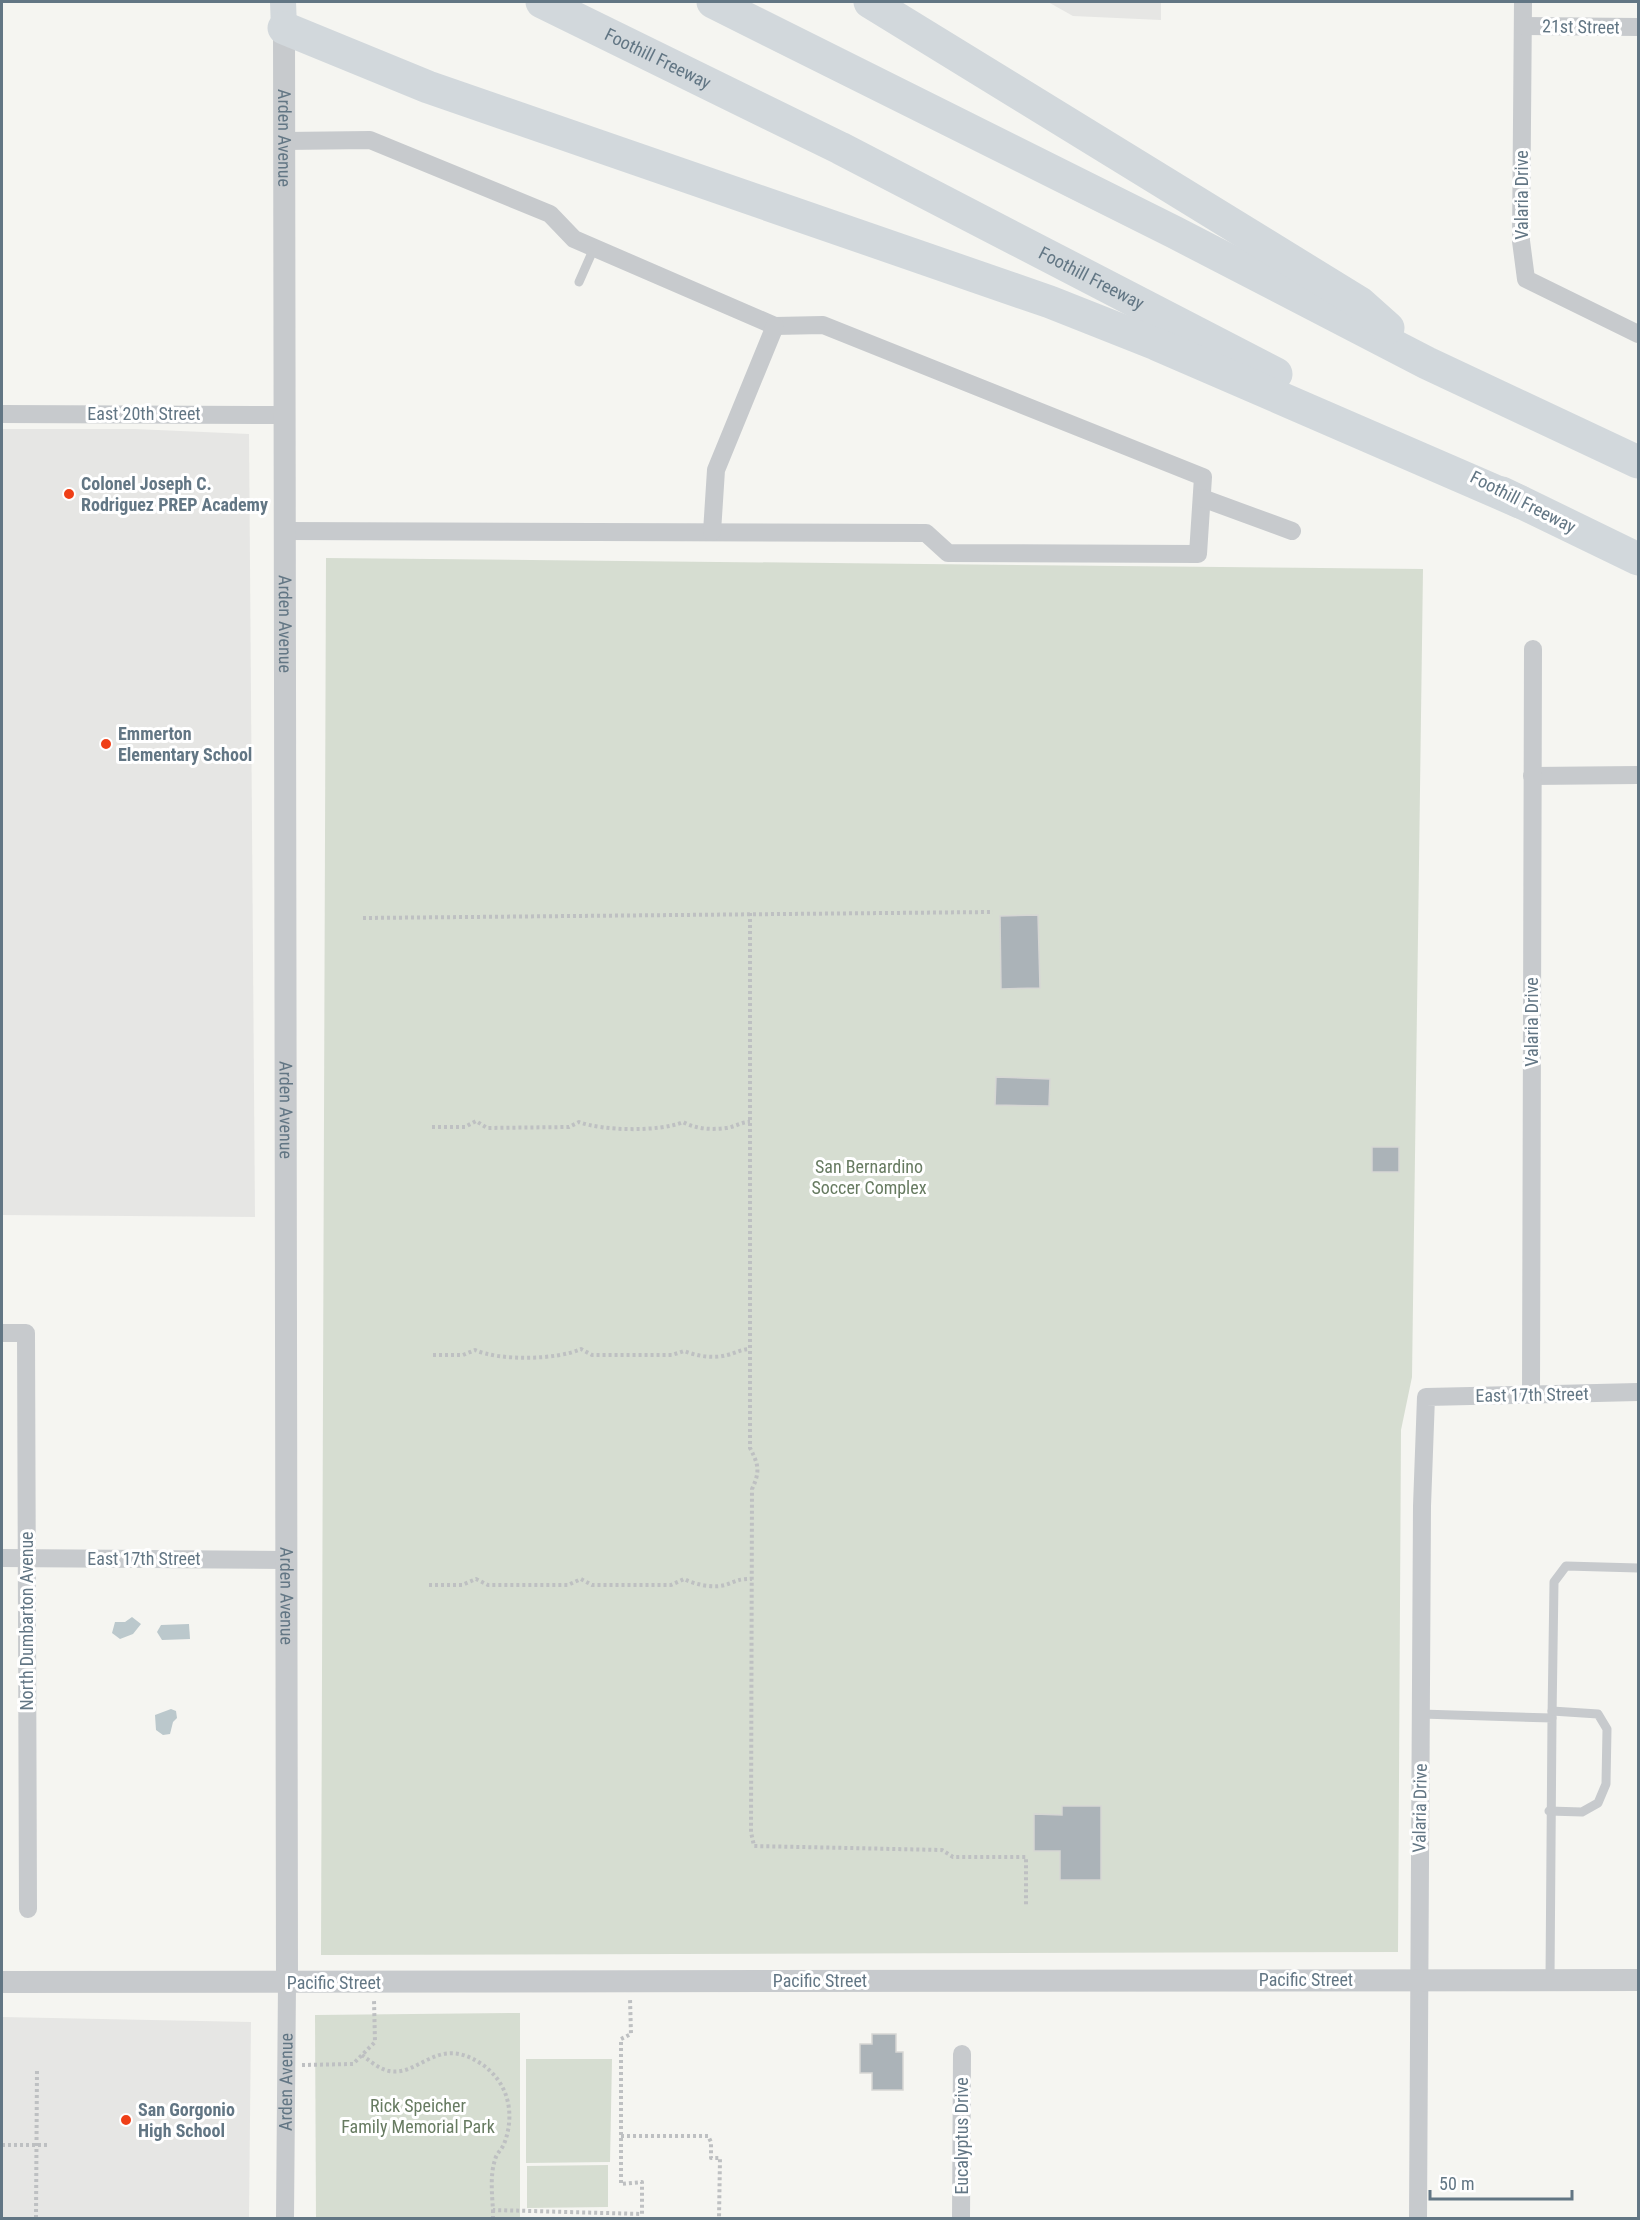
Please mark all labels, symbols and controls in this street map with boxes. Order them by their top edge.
street label: 21st Street [1542,15,1620,38]
street label: Foothill Freeway [602,23,715,93]
street label: Arden Avenue [274,89,295,187]
street label: Valaria Drive [1511,150,1532,240]
street label: Foothill Freeway [1036,242,1148,314]
street label: East 20th Street [87,403,201,424]
street label: Foothill Freeway [1467,466,1580,537]
place label: Colonel Joseph C. Rodriguez PREP Academy [81,473,268,515]
marker: Colonel Joseph C. Rodriguez PREP Academy [62,487,76,501]
street label: Arden Avenue [275,575,296,673]
place label: Emmerton Elementary School [118,723,252,765]
marker: Emmerton Elementary School [99,737,113,751]
street label: Valaria Drive [1521,977,1542,1067]
street label: Arden Avenue [276,1061,297,1159]
park label: San Bernardino Soccer Complex [811,1156,927,1198]
street label: East 17th Street [1475,1383,1589,1406]
street label: North Dumbarton Avenue [16,1531,37,1711]
street label: Arden Avenue [276,1547,297,1645]
street label: East 17th Street [87,1548,201,1569]
street label: Valaria Drive [1408,1763,1431,1853]
street label: Pacific Street [1259,1969,1353,1990]
street label: Pacific Street [773,1970,867,1991]
street label: Pacific Street [287,1972,381,1993]
street label: Arden Avenue [275,2033,297,2131]
street label: Eucalyptus Drive [951,2077,972,2195]
park label: Rick Speicher Family Memorial Park [341,2095,495,2137]
place label: San Gorgonio High School [138,2099,235,2141]
marker: San Gorgonio High School [119,2113,133,2127]
scale bar [1430,2163,1572,2201]
text: 50 m [1439,2173,1474,2194]

